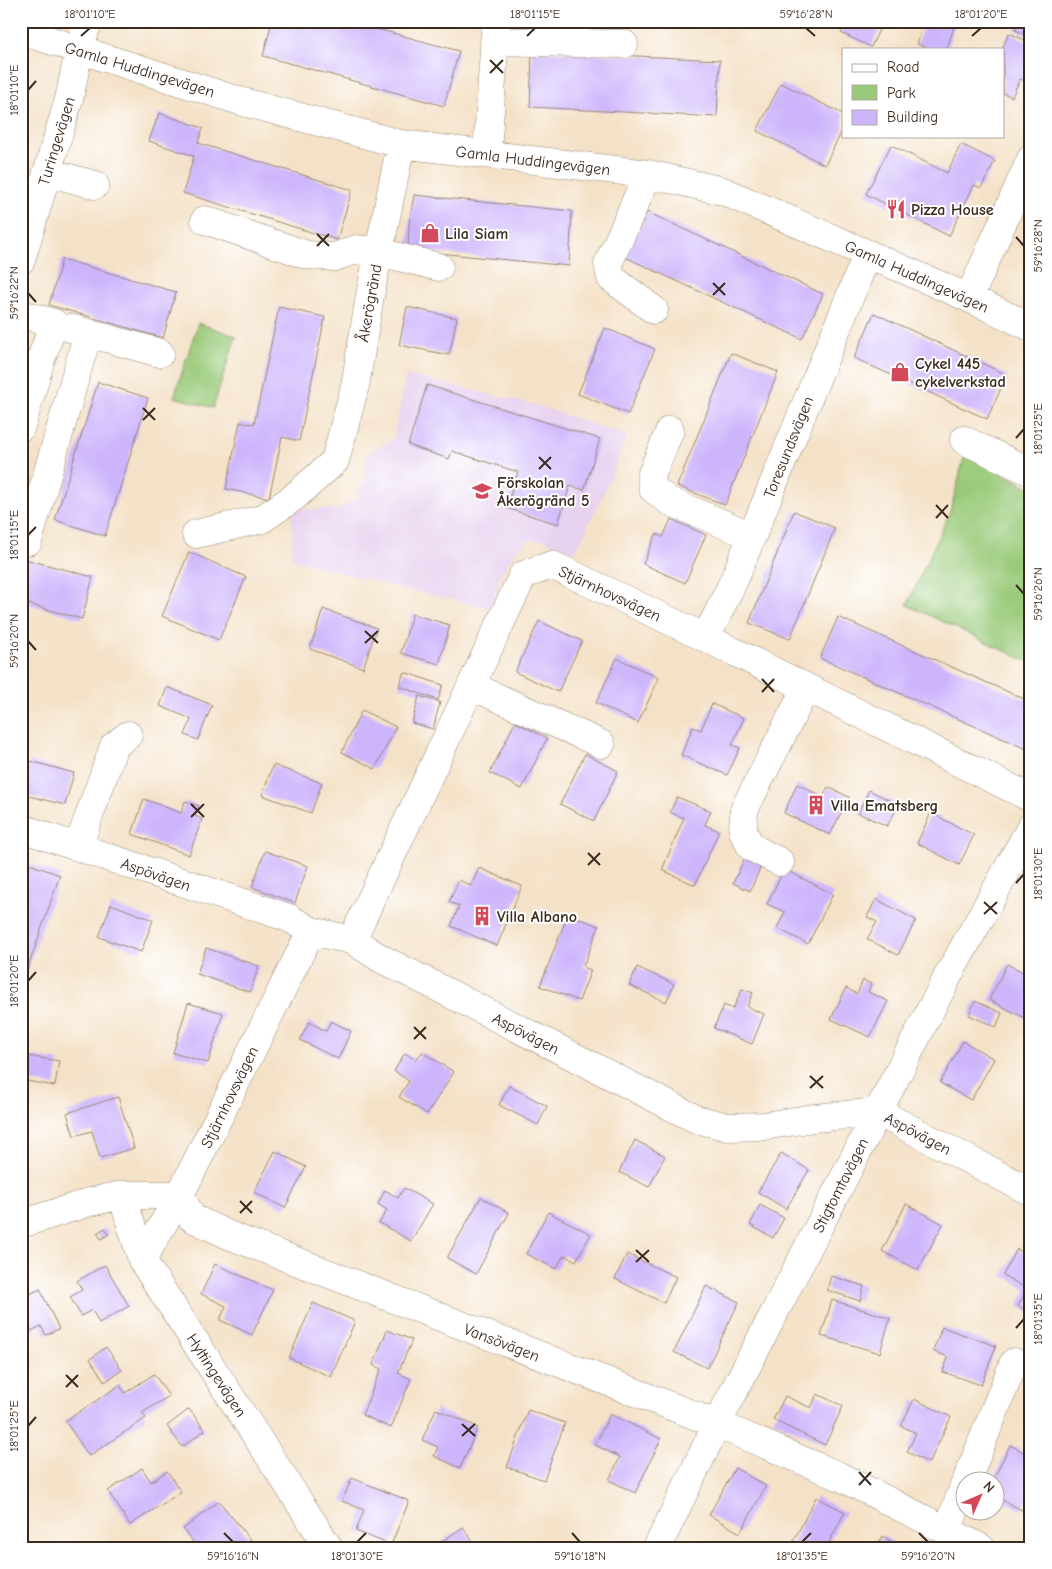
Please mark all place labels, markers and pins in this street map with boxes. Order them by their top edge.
restaurant icon: Pizza House [885,198,907,220]
place label: Pizza House [911,201,994,219]
shop icon: Lila Siam [419,222,441,244]
place label: Lila Siam [445,225,508,243]
place label: Cykel 445 cykelverkstad [915,355,1006,391]
shop icon: Cykel 445 cykelverkstad [889,361,911,383]
place label: Förskolan Åkerögränd 5 [497,474,590,510]
school or university icon: Förskolan Åkerögränd 5 [471,480,493,502]
building icon: Villa Ematsberg [805,794,827,816]
place label: Villa Ematsberg [831,797,938,815]
building icon: Villa Albano [471,905,493,927]
place label: Villa Albano [497,908,577,926]

